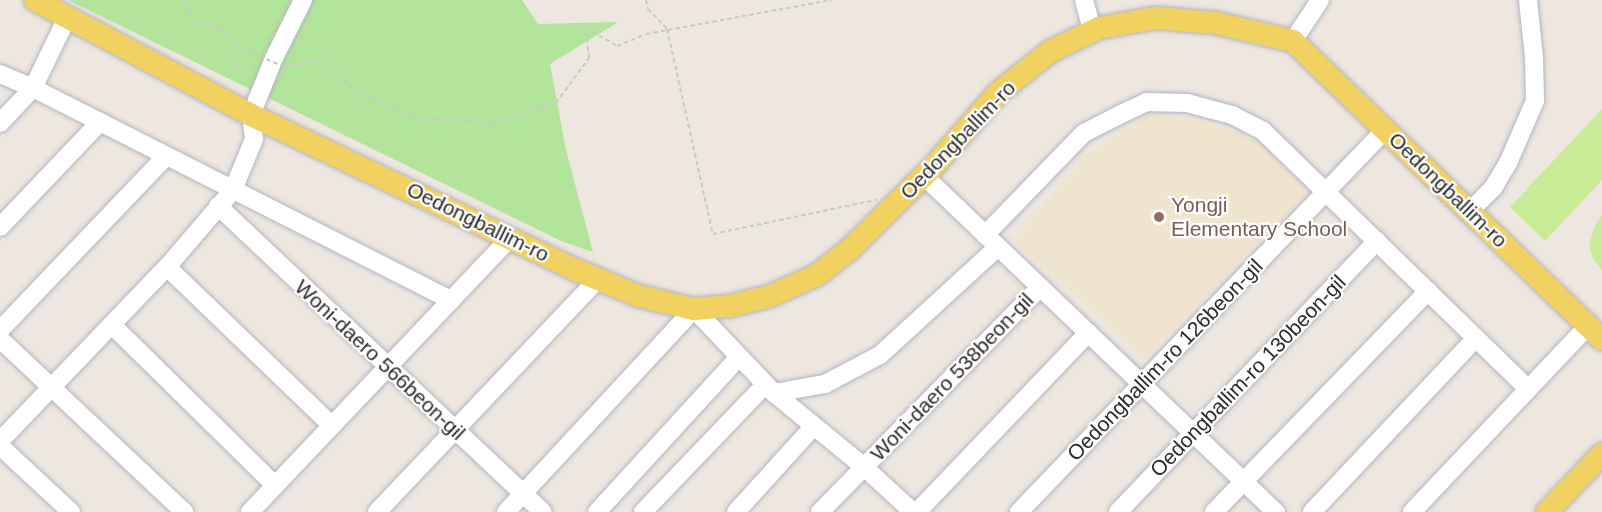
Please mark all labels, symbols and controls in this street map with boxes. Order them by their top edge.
street label: Oedongballim-ro [895,75,1021,205]
street label: Oedongballim-ro [1383,127,1513,253]
street label: Oedongballim-ro [403,177,553,267]
place label: Yongji Elementary School [1171,192,1347,242]
marker: Yongji Elementary School [1152,210,1166,224]
street label: Oedongballim-ro 126beon-gil [1062,254,1268,466]
street label: Oedongballim-ro 130beon-gil [1145,270,1351,482]
street label: Woni-daero 566beon-gil [290,274,470,446]
street label: Woni-daero 538beon-gil [865,288,1039,466]

